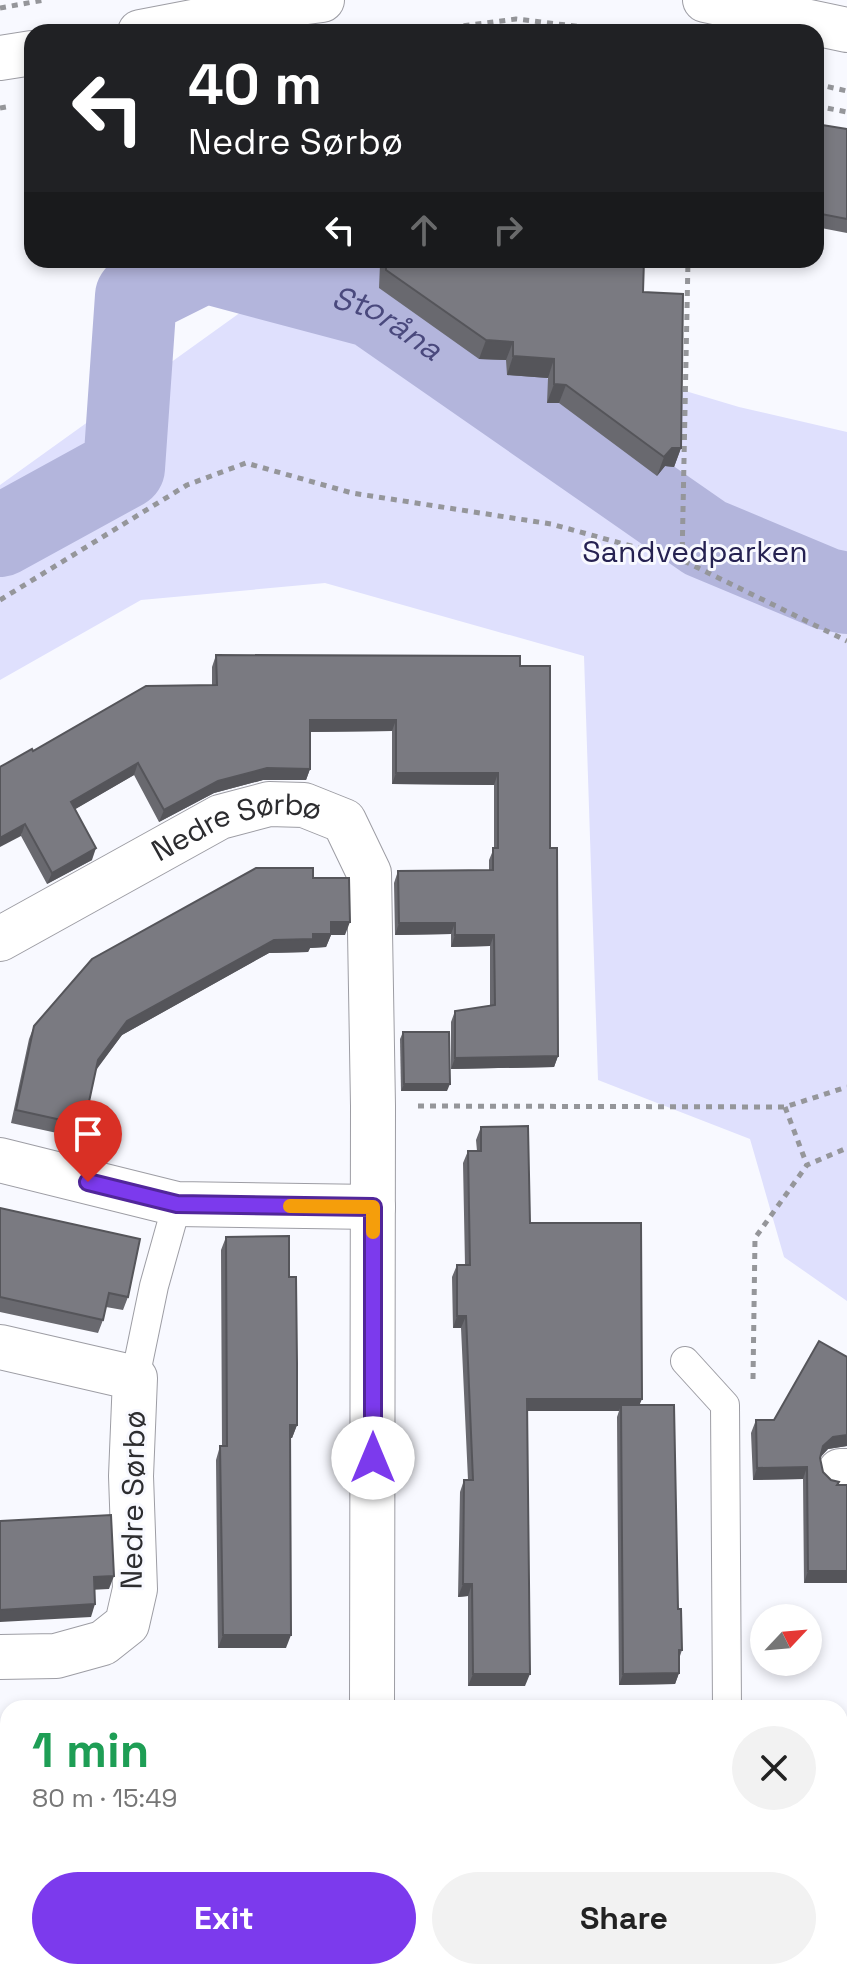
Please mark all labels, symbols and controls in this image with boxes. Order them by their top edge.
text: 40 m [188,49,322,120]
icon: left [56,56,160,160]
text: Nedre Sørbø [188,119,403,165]
icon: left [318,208,362,252]
icon: ahead [402,208,446,252]
icon: right [486,208,530,252]
water label: Storåna [328,277,451,369]
park label: Sandvedparken [582,532,808,571]
street label: Nedre Sørbø [144,784,329,870]
pin [54,1100,122,1182]
icon: arrive [66,1112,110,1156]
street label: Nedre Sørbø [111,1410,154,1590]
position arrow [331,1416,415,1500]
north arrow [750,1604,822,1676]
map controls [750,1604,822,1676]
text: 1 min [32,1720,149,1781]
button: close [732,1726,816,1810]
text: 80 m · 15:49 [32,1781,177,1815]
button: Exit [32,1872,416,1964]
button: Share [432,1872,816,1964]

